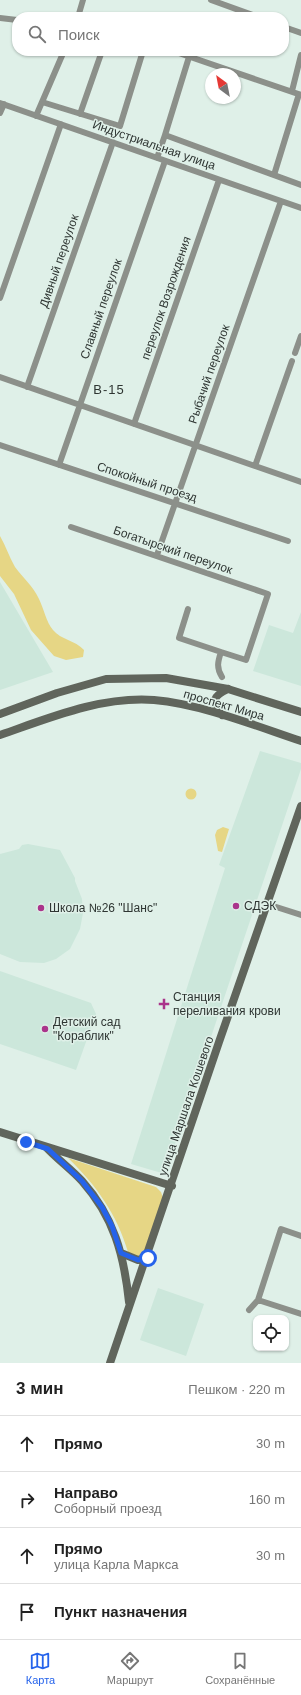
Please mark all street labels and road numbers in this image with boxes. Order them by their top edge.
street label: Индустриальная улица [91,117,218,173]
street label: Дивный переулок [36,212,82,309]
street label: переулок Возрождения [138,235,194,361]
street label: Славный переулок [77,256,125,361]
street label: Рыбачий переулок [185,322,233,425]
street label: Спокойный проезд [95,459,199,505]
street label: Богатырский переулок [112,523,235,577]
street label: проспект Мира [182,687,266,723]
street label: улица Маршала Кошевого [155,1034,217,1178]

